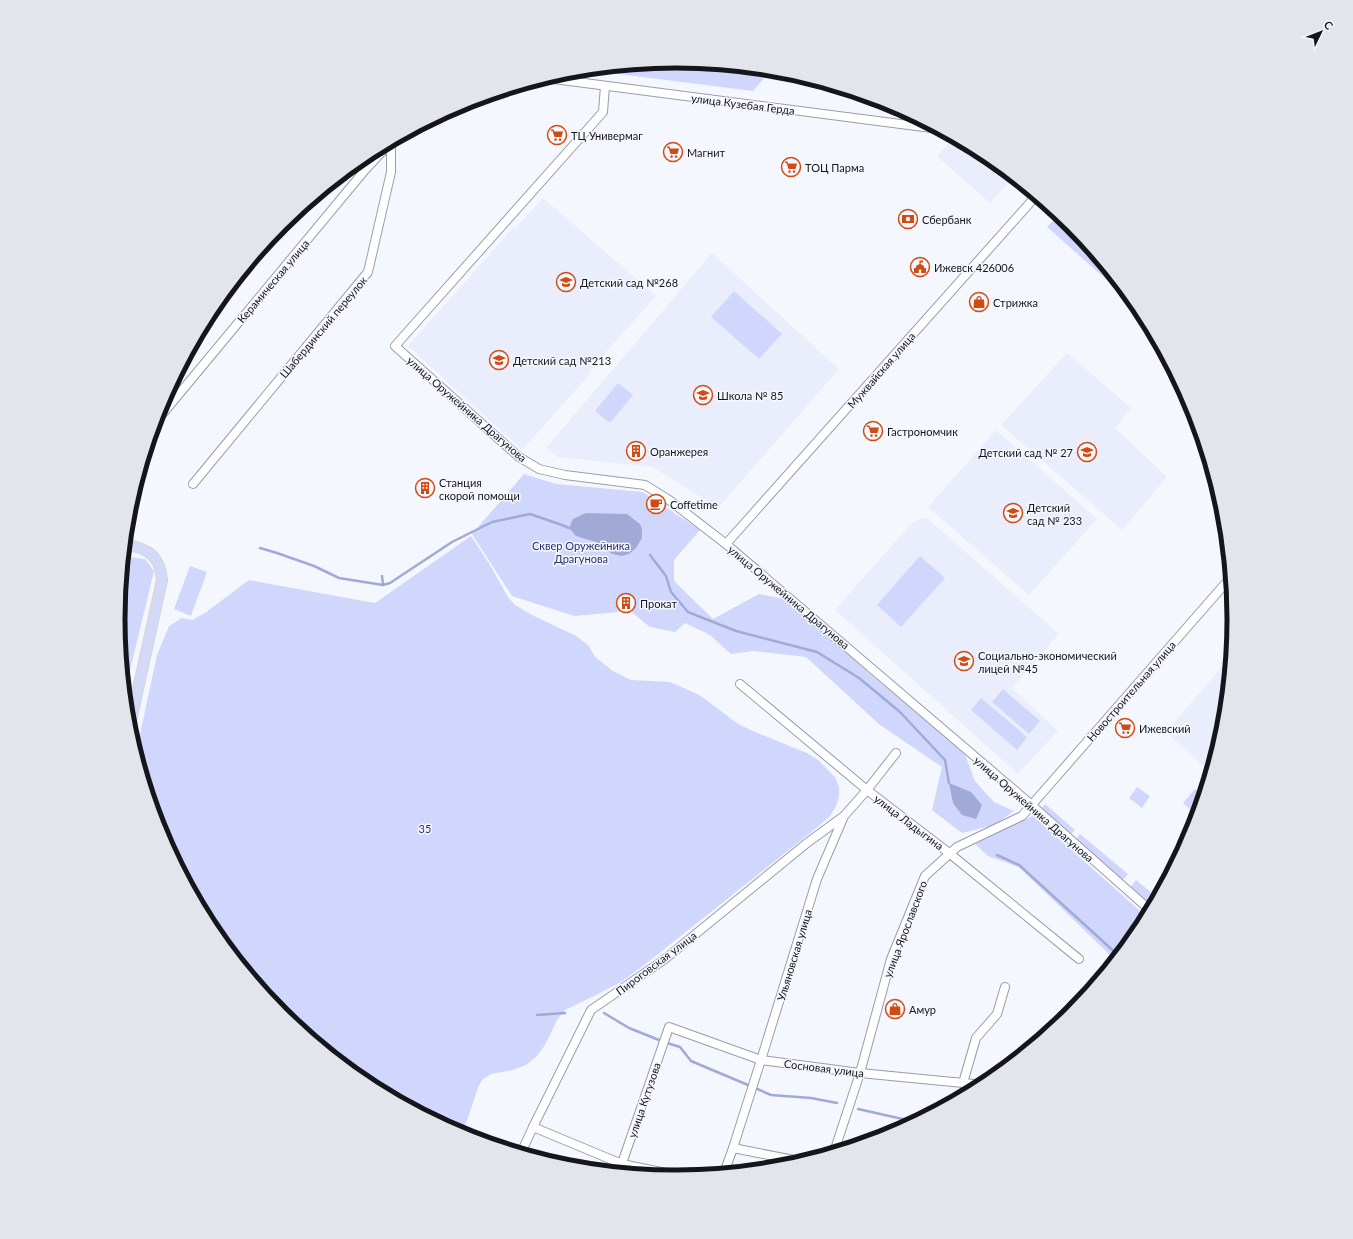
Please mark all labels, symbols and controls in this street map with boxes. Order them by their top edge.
north arrow [1301,12,1341,52]
text: С [1321,18,1336,32]
street label: улица Кузебая Герда [690,91,796,117]
supermarket icon: ТЦ Универмаг [546,124,568,146]
place label: ТЦ Универмаг [571,129,643,142]
supermarket icon: Магнит [662,141,684,163]
place label: Магнит [687,146,726,159]
supermarket icon: ТОЦ Парма [780,156,802,178]
place label: ТОЦ Парма [805,161,864,174]
bank icon: Сбербанк [897,208,919,230]
place label: Сбербанк [922,213,972,226]
street label: Керамическая улица [234,237,312,325]
public building icon: Ижевск 426006 [909,256,931,278]
place label: Ижевск 426006 [934,261,1014,274]
school or university icon: Детский сад №268 [555,271,577,293]
street label: Шабердинский переулок [277,273,369,380]
place label: Детский сад №268 [580,276,678,289]
shop icon: Стрижка [968,291,990,313]
place label: Стрижка [993,296,1038,309]
street label: Мужвайская улица [844,329,918,411]
school or university icon: Детский сад №213 [488,349,510,371]
street label: улица Оружейника Драгунова [405,354,529,464]
place label: Детский сад №213 [513,354,611,367]
school or university icon: Школа № 85 [692,384,714,406]
place label: Школа № 85 [717,389,783,402]
supermarket icon: Гастрономчик [862,420,884,442]
place label: Гастрономчик [887,425,958,438]
building icon: Оранжерея [625,440,647,462]
school or university icon: Детский сад № 27 [1076,441,1098,463]
place label: Оранжерея [650,445,708,458]
place label: Детский сад № 27 [979,446,1073,459]
place label: Станция скорой помощи [439,476,520,502]
building icon: Станция скорой помощи [414,477,436,499]
cafe icon: Coffetime [645,493,667,515]
place label: Coffetime [670,498,718,511]
place label: Детский сад № 233 [1027,501,1082,527]
school or university icon: Детский сад № 233 [1002,502,1024,524]
park label: Сквер Оружейника Драгунова [532,539,630,565]
street label: улица Оружейника Драгунова [726,543,852,651]
building icon: Прокат [615,592,637,614]
place label: Прокат [640,597,677,610]
street label: Новостроительная улица [1084,638,1178,744]
place label: Социально-экономический лицей №45 [978,649,1117,675]
school or university icon: Социально-экономический лицей №45 [953,650,975,672]
supermarket icon: Ижевский [1114,717,1136,739]
place label: Ижевский [1139,722,1191,735]
street label: улица Оружейника Драгунова [972,754,1096,864]
street label: улица Ладыгина [872,792,946,852]
park label: 35 [419,822,431,835]
street label: улица Ярославского [881,879,929,979]
street label: Ульяновская улица [774,908,814,1002]
street label: Пироговская улица [613,928,699,998]
shop icon: Амур [884,998,906,1020]
place label: Амур [909,1003,936,1016]
street label: Сосновая улица [783,1057,865,1079]
street label: улица Кутузова [625,1061,663,1139]

